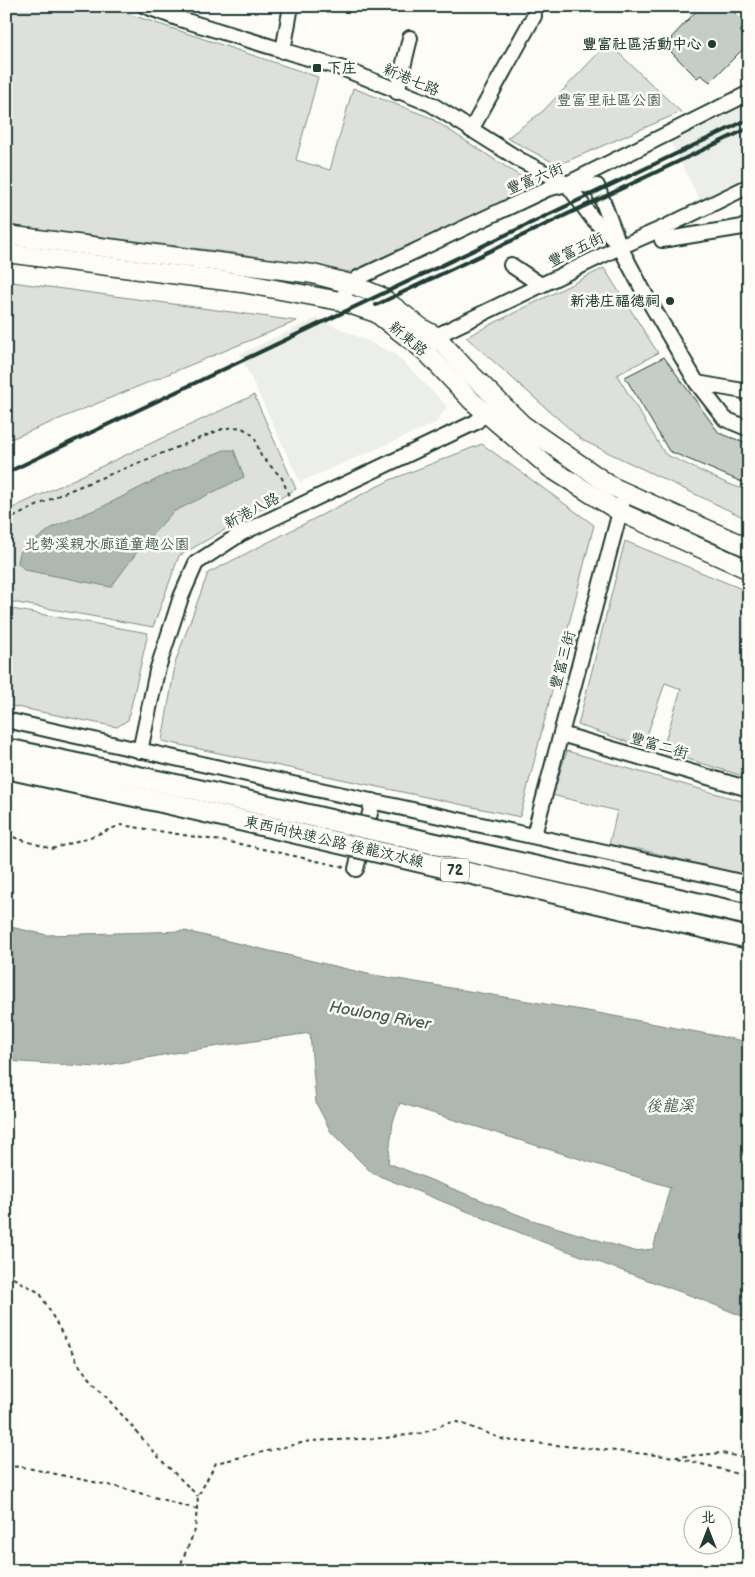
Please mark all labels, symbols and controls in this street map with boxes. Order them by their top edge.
place label: 豐富社區活動中心 [582,35,702,54]
marker: 豐富社區活動中心 [706,38,718,50]
place label: 下庄 [327,59,357,78]
street label: 新港七路 [380,60,442,100]
marker: 下庄 [311,62,323,74]
park label: 豐富里社區公園 [556,91,662,110]
street label: 豐富六街 [504,159,566,199]
street label: 豐富五街 [545,228,607,272]
place label: 新港庄福德祠 [570,292,660,311]
marker: 新港庄福德祠 [664,295,676,307]
street label: 新東路 [385,317,431,361]
street label: 新港八路 [221,489,283,533]
park label: 北勢溪親水廊道童趣公園 [24,535,190,554]
street label: 豐富三街 [546,629,580,691]
street label: 豐富二街 [628,729,690,763]
street label: 東西向快速公路 後龍汶水線 [242,812,426,872]
road number: 72 [441,858,469,882]
water label: Houlong River [328,998,433,1034]
water label: 後龍溪 [646,1097,695,1116]
north arrow [682,1504,732,1554]
text: 北 [701,1509,715,1526]

